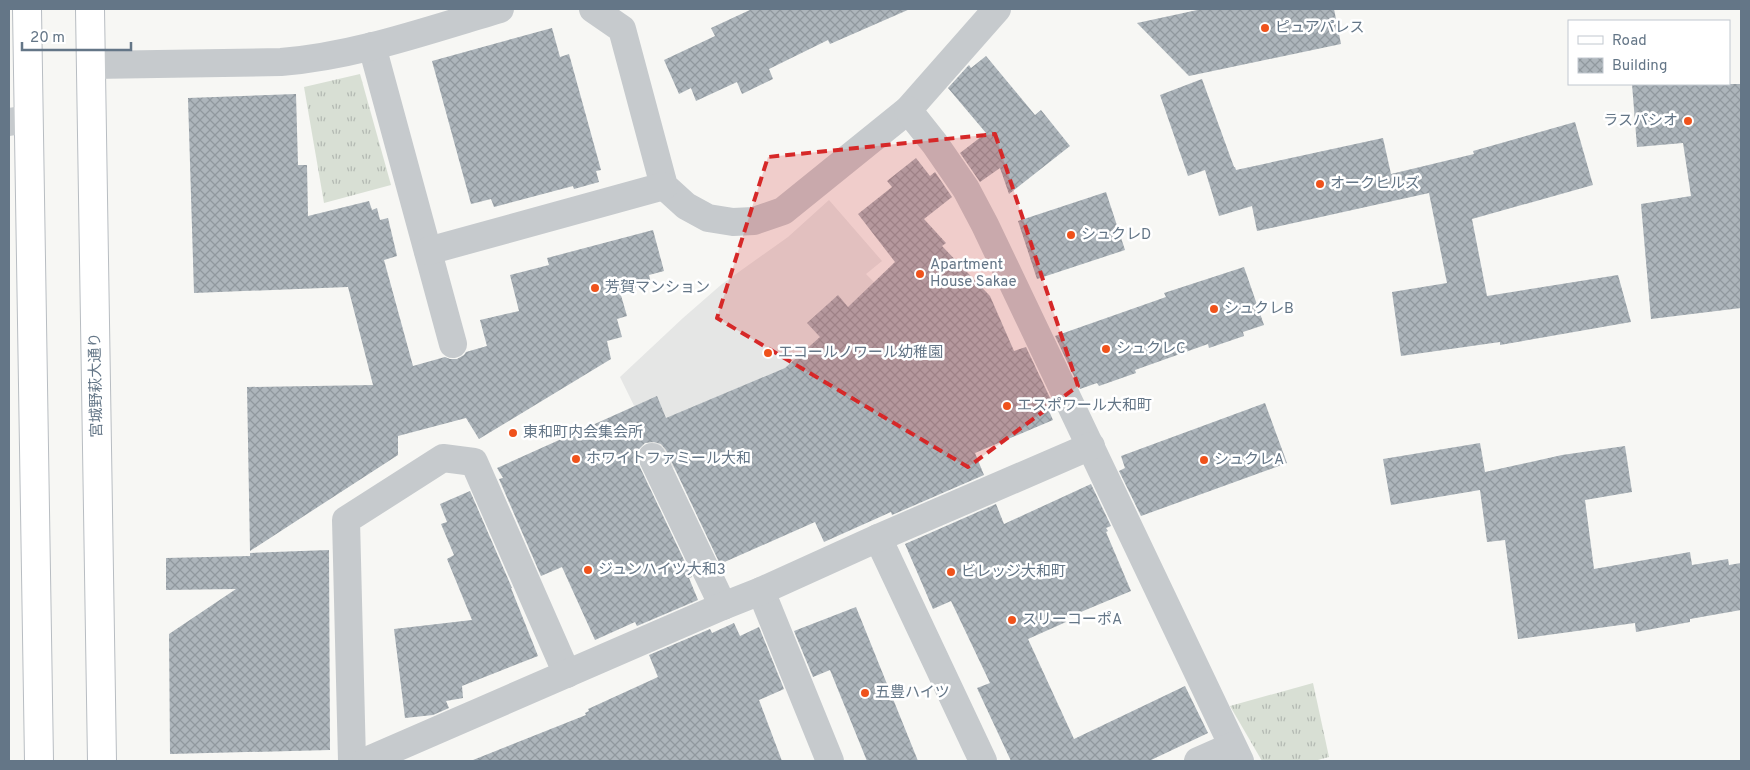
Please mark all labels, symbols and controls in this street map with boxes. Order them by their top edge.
place label: ピュアパレス [1275,19,1364,38]
scale bar [22,20,131,52]
legend [1568,20,1730,85]
marker: ピュアパレス [1259,22,1271,34]
text: 20 m [30,29,65,48]
text: Road [1612,32,1647,51]
text: Building [1612,57,1667,76]
place label: ラスパシオ [1603,112,1678,131]
marker: ラスパシオ [1682,115,1694,127]
place label: オークヒルズ [1330,175,1420,194]
marker: オークヒルズ [1314,178,1326,190]
place label: シュクレD [1081,226,1151,245]
marker: シュクレD [1065,229,1077,241]
place label: Apartment House Sakae [930,256,1016,292]
marker: Apartment House Sakae [914,268,926,280]
place label: 芳賀マンション [605,279,710,298]
marker: 芳賀マンション [589,282,601,294]
place label: シュクレB [1224,300,1294,319]
marker: シュクレB [1208,303,1220,315]
street label: 宮城野萩大通り [87,332,107,438]
place label: シュクレC [1116,340,1186,359]
marker: シュクレC [1100,343,1112,355]
place label: エコールノワール幼稚園 [778,344,943,363]
marker: エコールノワール幼稚園 [762,347,774,359]
place label: エスポワール大和町 [1017,397,1152,416]
marker: エスポワール大和町 [1001,400,1013,412]
place label: 東和町内会集会所 [523,424,643,443]
marker: 東和町内会集会所 [507,427,519,439]
place label: ホワイトファミール大和 [586,450,751,469]
place label: シュクレA [1214,451,1284,470]
marker: ホワイトファミール大和 [570,453,582,465]
marker: シュクレA [1198,454,1210,466]
place label: ジュンハイツ大和3 [598,561,726,580]
place label: ビレッジ大和町 [961,563,1066,582]
marker: ジュンハイツ大和3 [582,564,594,576]
marker: ビレッジ大和町 [945,566,957,578]
place label: スリーコーポA [1022,611,1122,630]
marker: スリーコーポA [1006,614,1018,626]
place label: 五豊ハイツ [875,684,950,703]
marker: 五豊ハイツ [859,687,871,699]

